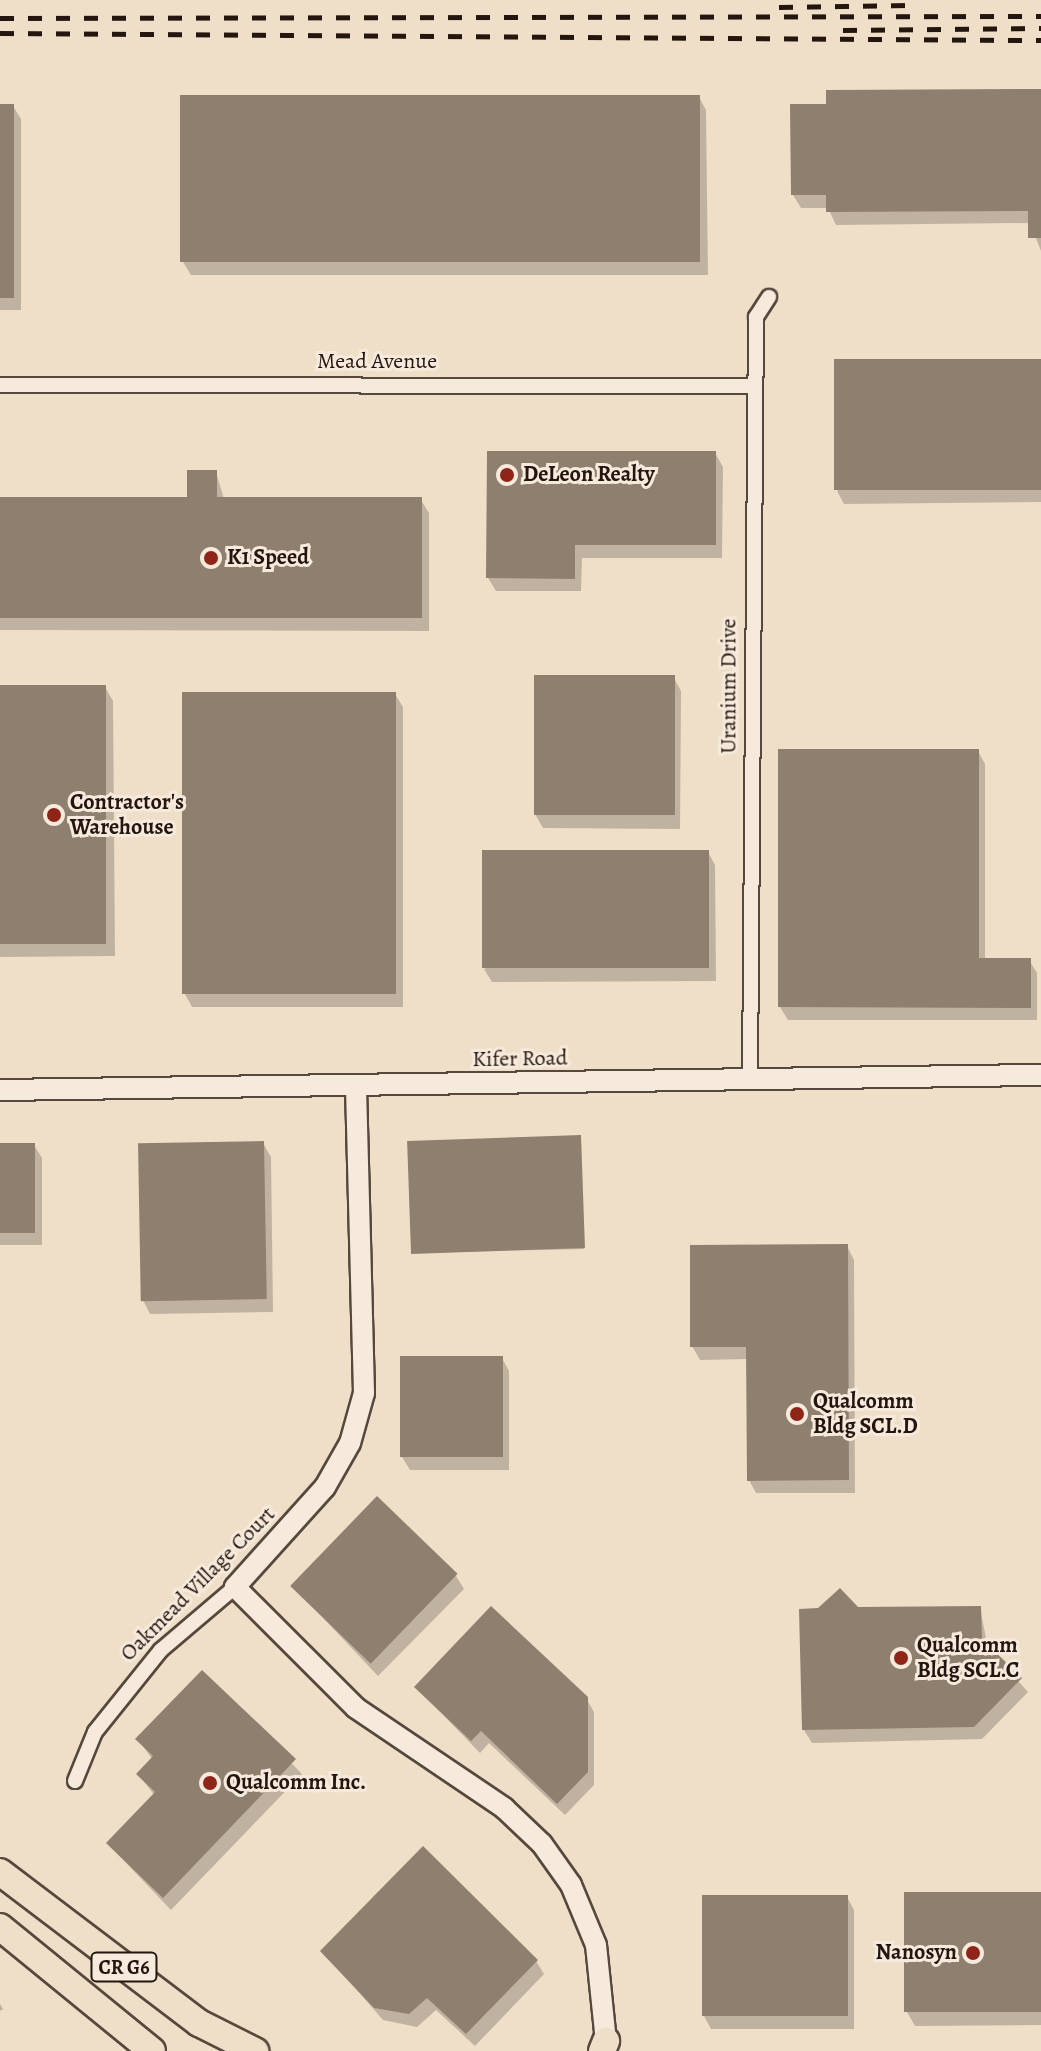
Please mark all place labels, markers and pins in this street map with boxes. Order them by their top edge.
place label: DeLeon Realty [523,462,655,488]
marker: DeLeon Realty [498,466,516,484]
place label: K1 Speed [227,545,309,571]
marker: K1 Speed [202,549,220,567]
place label: Contractor's Warehouse [70,789,184,840]
marker: Contractor's Warehouse [45,806,63,824]
place label: Qualcomm Bldg SCL.D [813,1388,918,1440]
marker: Qualcomm Bldg SCL.D [788,1405,806,1423]
place label: Qualcomm Bldg SCL.C [917,1632,1019,1684]
marker: Qualcomm Bldg SCL.C [892,1649,910,1667]
place label: Qualcomm Inc. [226,1770,366,1796]
marker: Qualcomm Inc. [201,1774,219,1792]
place label: Nanosyn [875,1940,957,1966]
marker: Nanosyn [964,1944,982,1962]

